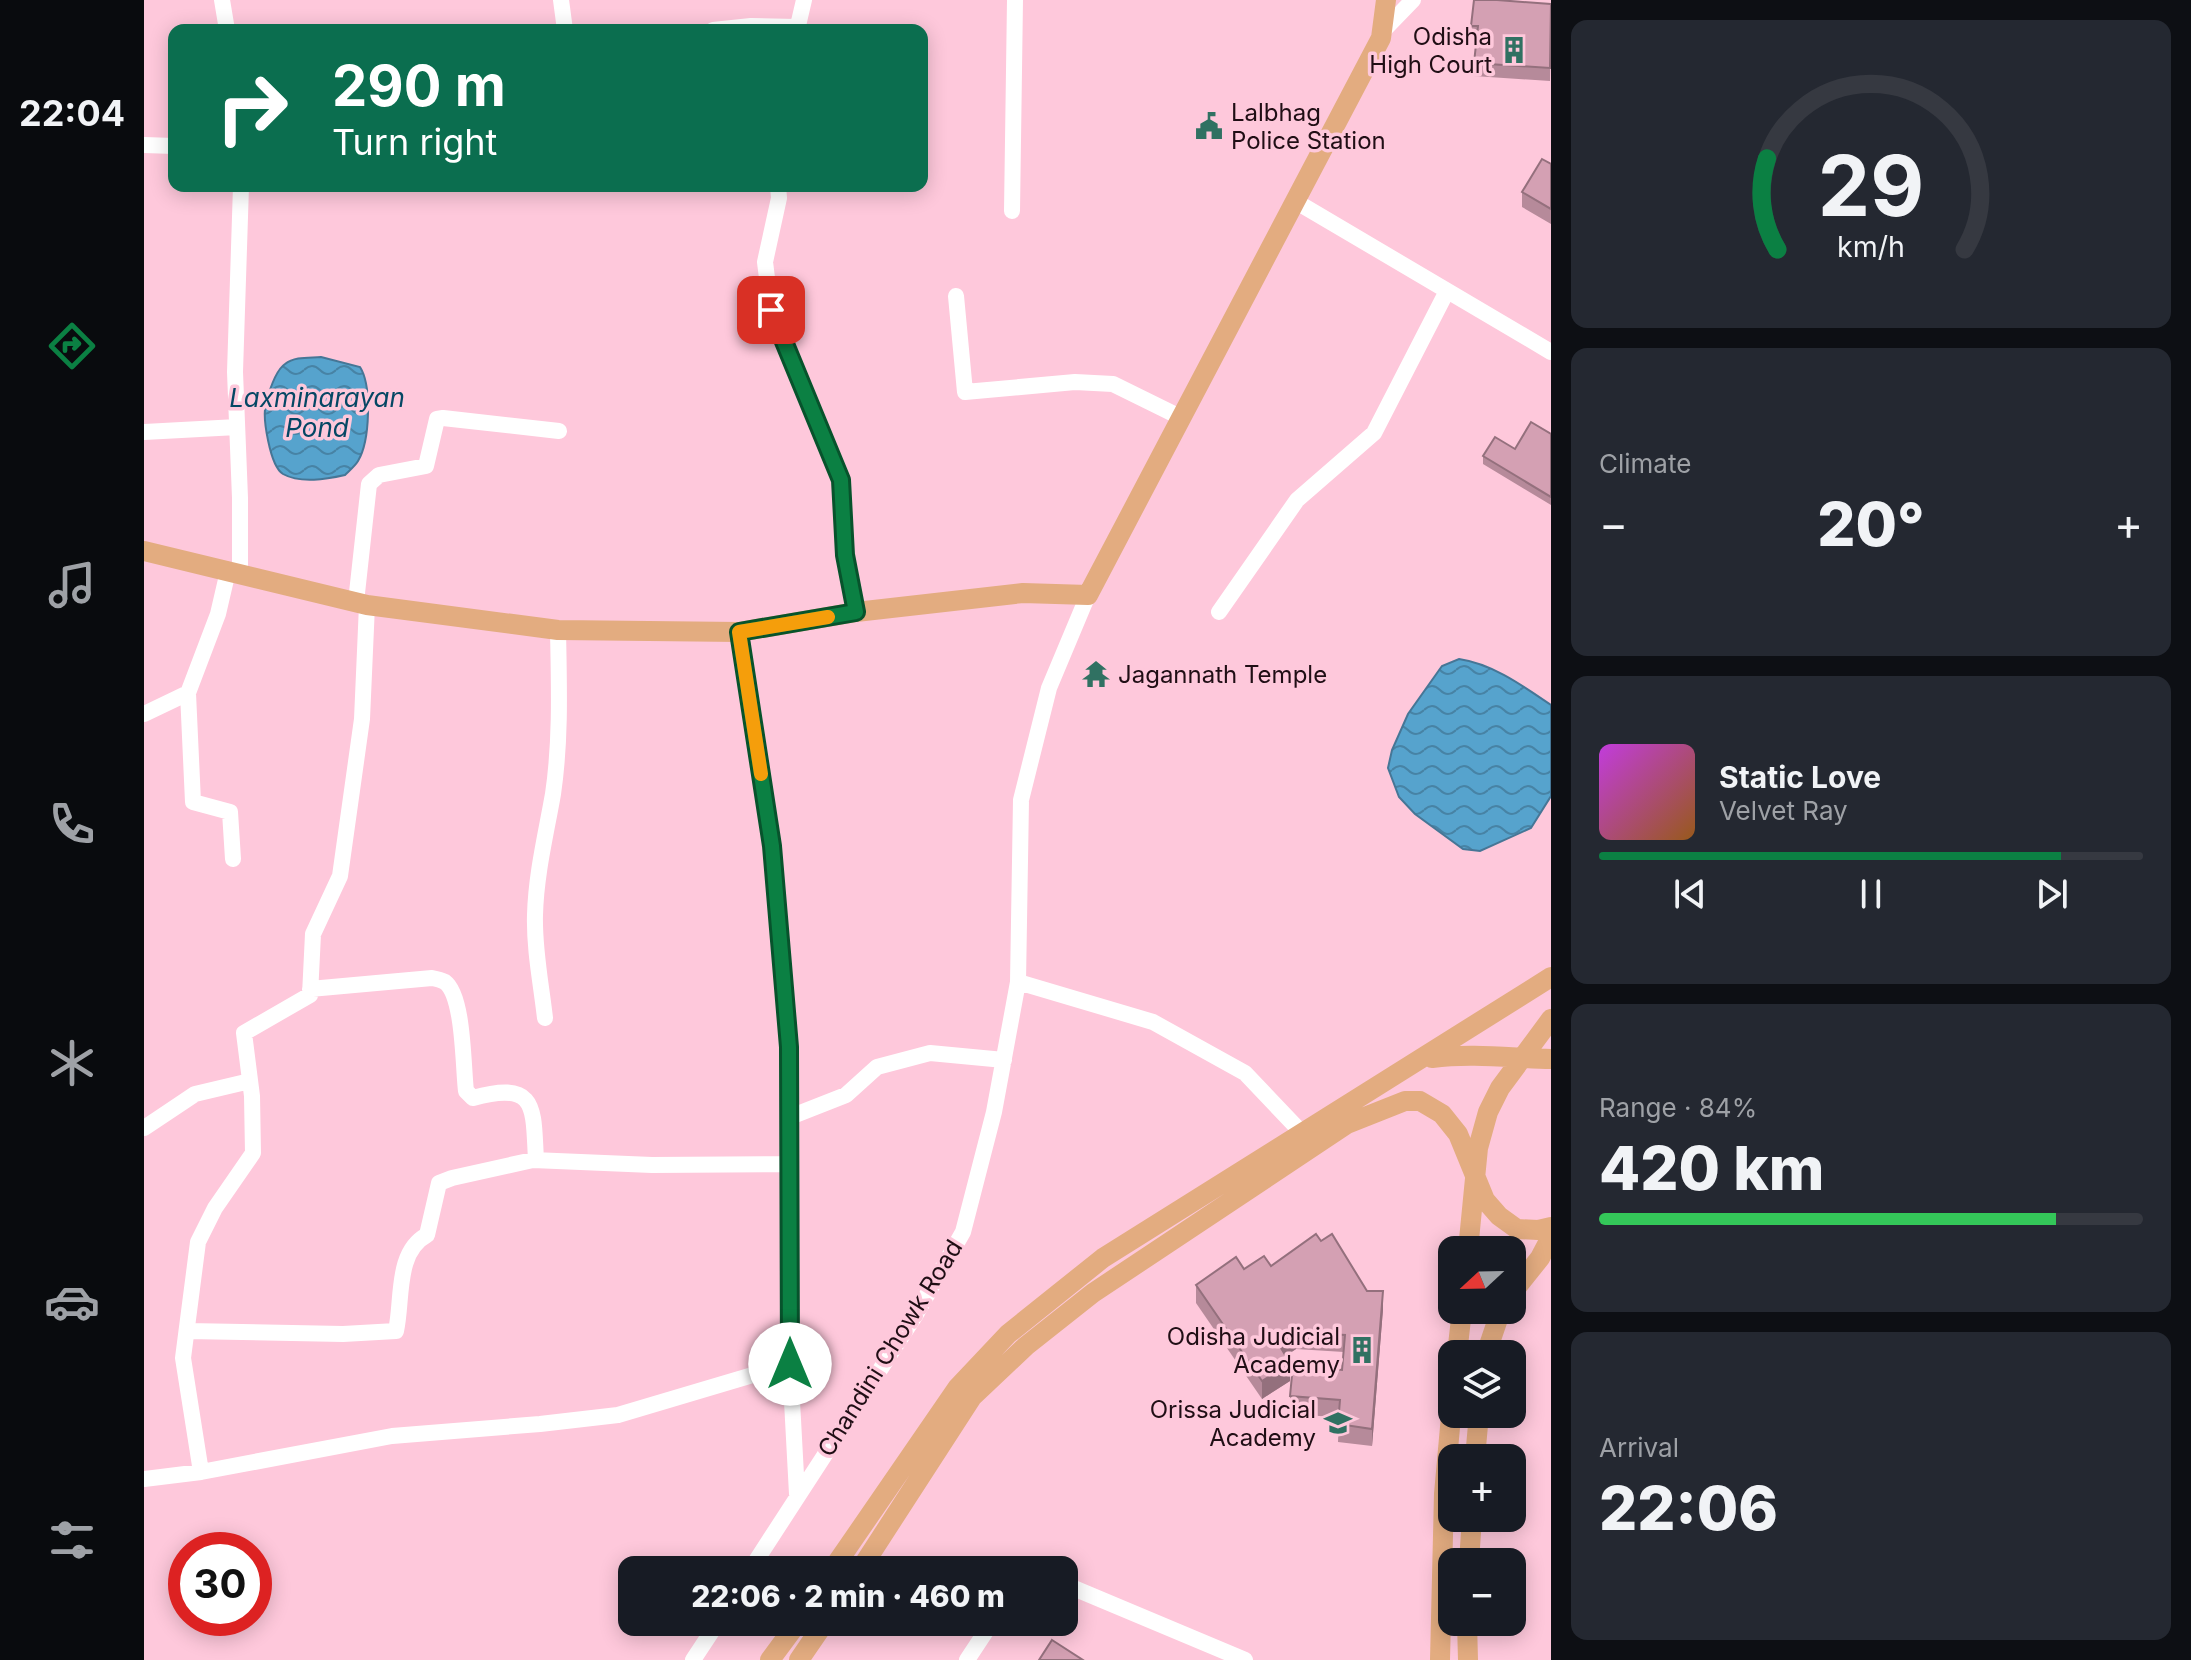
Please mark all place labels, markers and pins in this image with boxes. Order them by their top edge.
place label: Odisha High Court [1369,22,1492,79]
building icon: Odisha High Court [1499,35,1529,65]
place label: Lalbhag Police Station [1231,98,1386,155]
public building icon: Lalbhag Police Station [1194,111,1224,141]
pin [737,276,805,344]
temple icon: Jagannath Temple [1081,659,1111,689]
place label: Jagannath Temple [1118,660,1327,689]
place label: Odisha Judicial Academy [1167,1322,1340,1379]
building icon: Odisha Judicial Academy [1347,1335,1377,1365]
place label: Orissa Judicial Academy [1150,1395,1316,1452]
school or university icon: Orissa Judicial Academy [1323,1408,1353,1438]

